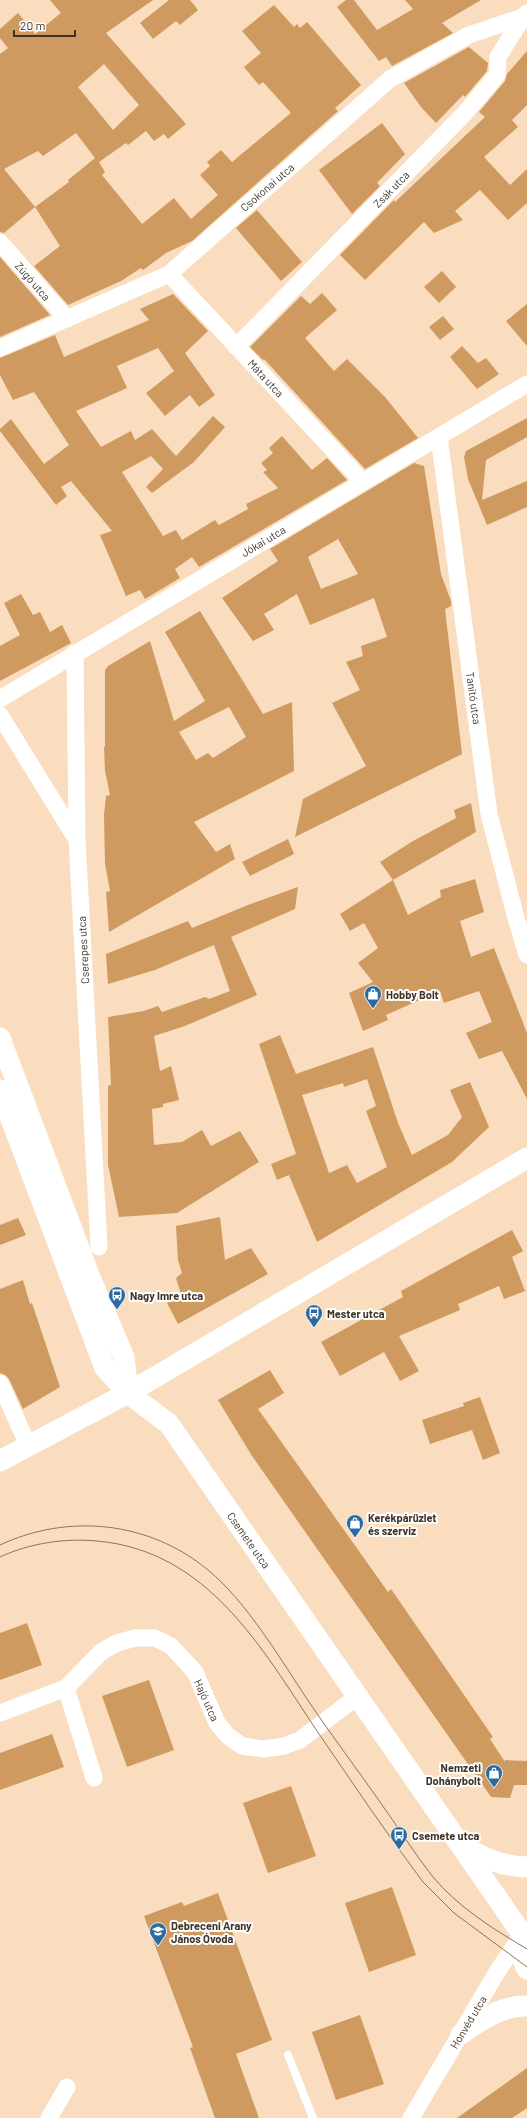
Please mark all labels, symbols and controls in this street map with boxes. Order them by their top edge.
scale bar [14,12,75,38]
text: 20 m [20,18,46,32]
street label: Csokonai utca [237,160,297,214]
street label: Zsák utca [370,168,412,210]
street label: Zúgó utca [13,259,53,303]
street label: Máta utca [245,357,287,399]
street label: Jókai utca [238,523,288,559]
street label: Tanító utca [464,671,484,725]
street label: Cserepes utca [75,916,91,984]
shop icon: Hobby Bolt [363,984,383,1009]
place label: Hobby Bolt [386,988,439,1001]
bus stop icon: Nagy Imre utca [107,1285,127,1310]
place label: Nagy Imre utca [130,1289,203,1302]
bus stop icon: Mester utca [304,1303,324,1328]
place label: Mester utca [327,1307,385,1320]
street label: Csemete utca [225,1509,273,1571]
place label: Kerékpárüzlet és szerviz [368,1511,437,1537]
shop icon: Kerékpárüzlet és szerviz [345,1513,365,1538]
street label: Hajó utca [192,1677,222,1723]
place label: Nemzeti Dohánybolt [426,1761,481,1787]
shop icon: Nemzeti Dohánybolt [484,1763,504,1788]
bus stop icon: Csemete utca [389,1825,409,1850]
place label: Csemete utca [412,1829,480,1842]
place label: Debreceni Arany János Óvoda [171,1919,252,1945]
school or university icon: Debreceni Arany János Óvoda [148,1921,168,1946]
street label: Honvéd utca [447,1993,489,2051]

